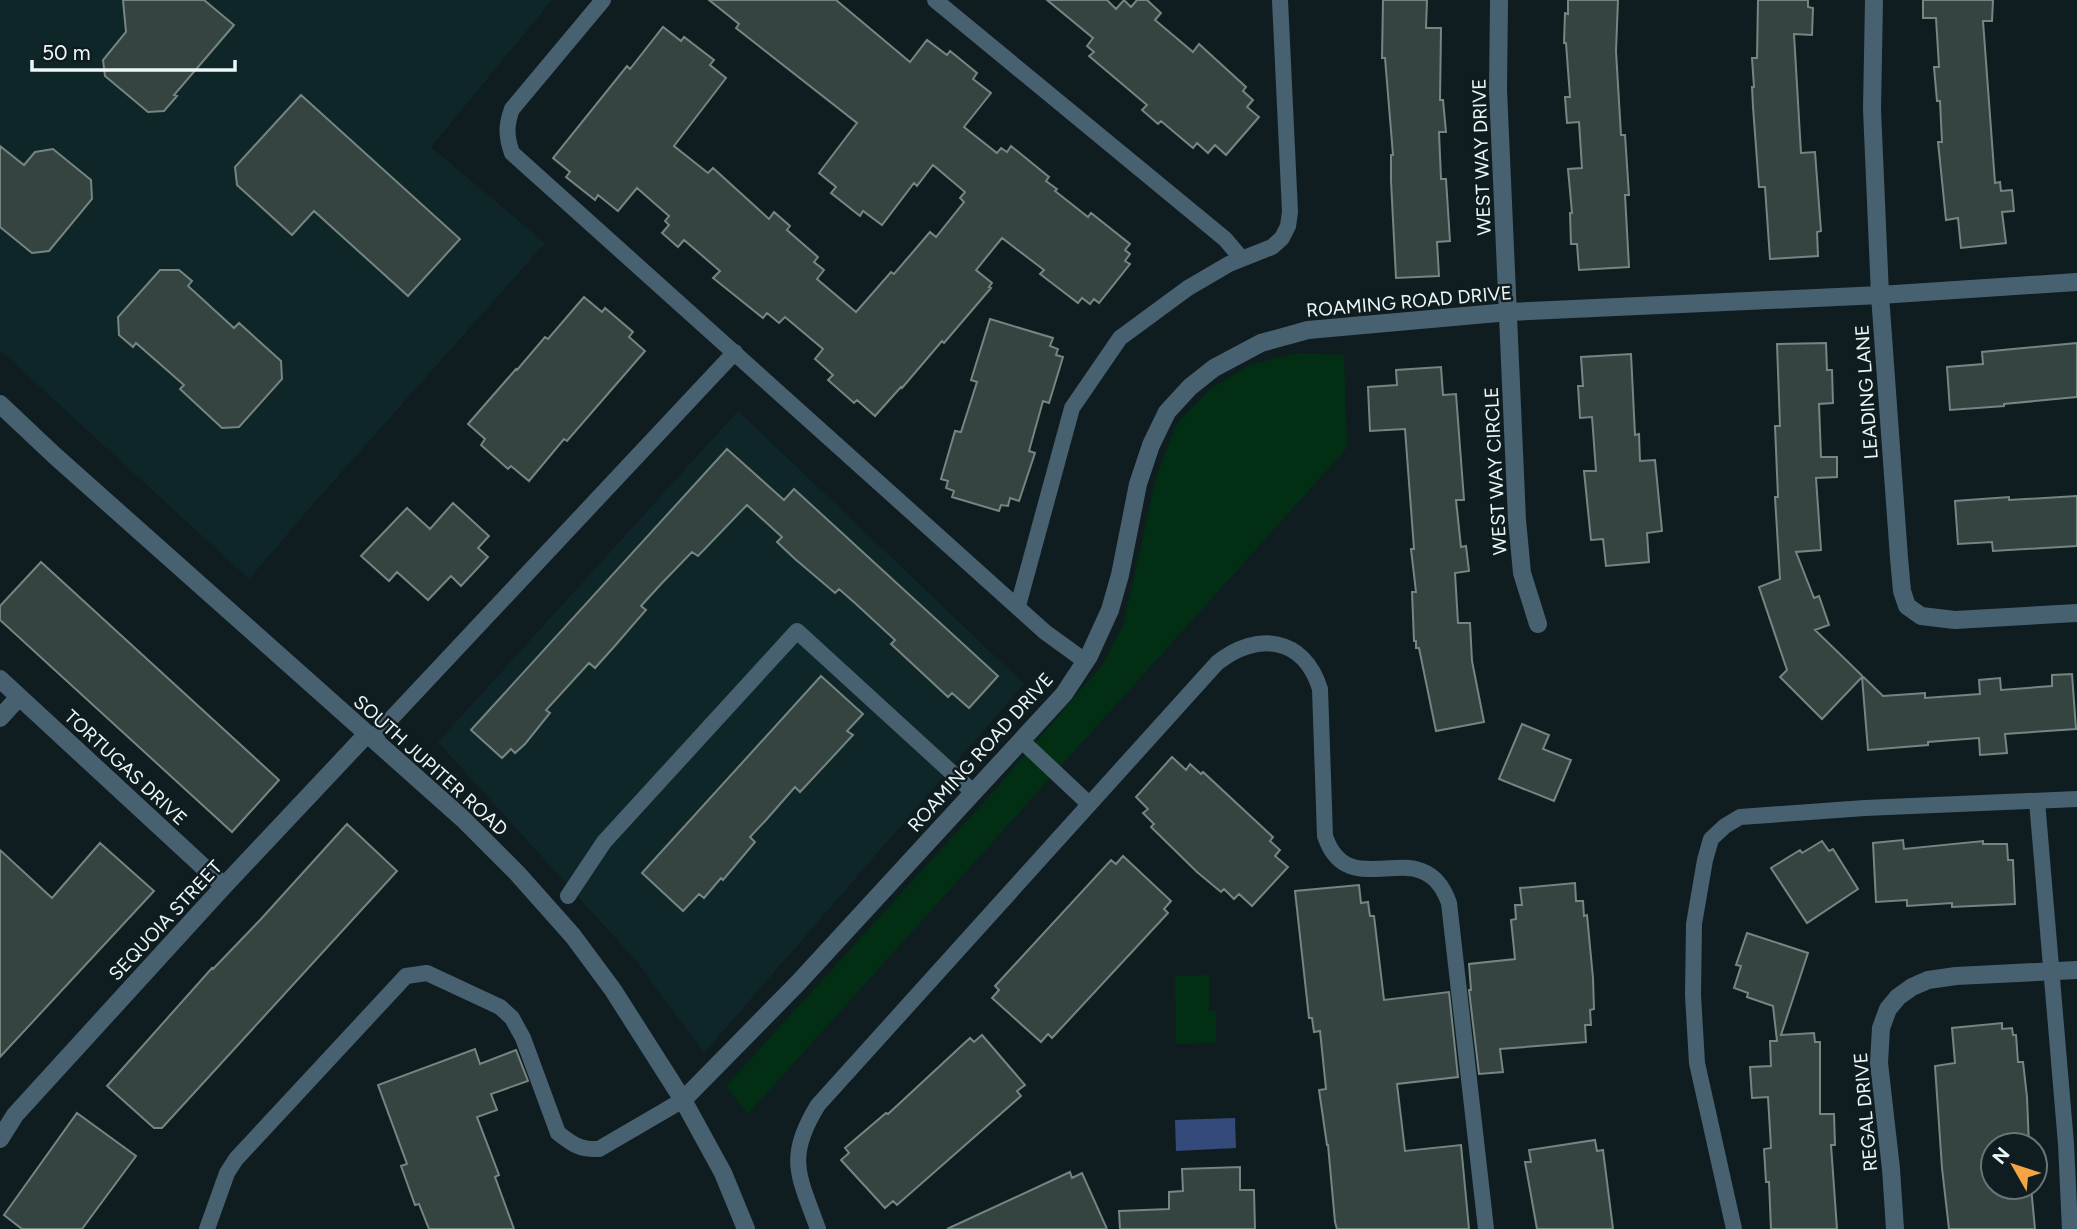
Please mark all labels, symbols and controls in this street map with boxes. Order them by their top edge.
scale bar [32,28,234,72]
text: 50 m [42,40,91,65]
street label: WEST WAY DRIVE [1467,78,1496,236]
street label: ROAMING ROAD DRIVE [1305,281,1513,322]
street label: LEADING LANE [1850,324,1883,460]
street label: WEST WAY CIRCLE [1480,386,1511,556]
street label: ROAMING ROAD DRIVE [903,668,1058,837]
street label: SOUTH JUPITER ROAD [349,690,512,841]
street label: TORTUGAS DRIVE [60,705,192,830]
street label: SEQUOIA STREET [104,855,227,985]
street label: REGAL DRIVE [1849,1051,1882,1172]
north arrow [1979,1131,2049,1201]
text: N [1988,1143,2015,1169]

